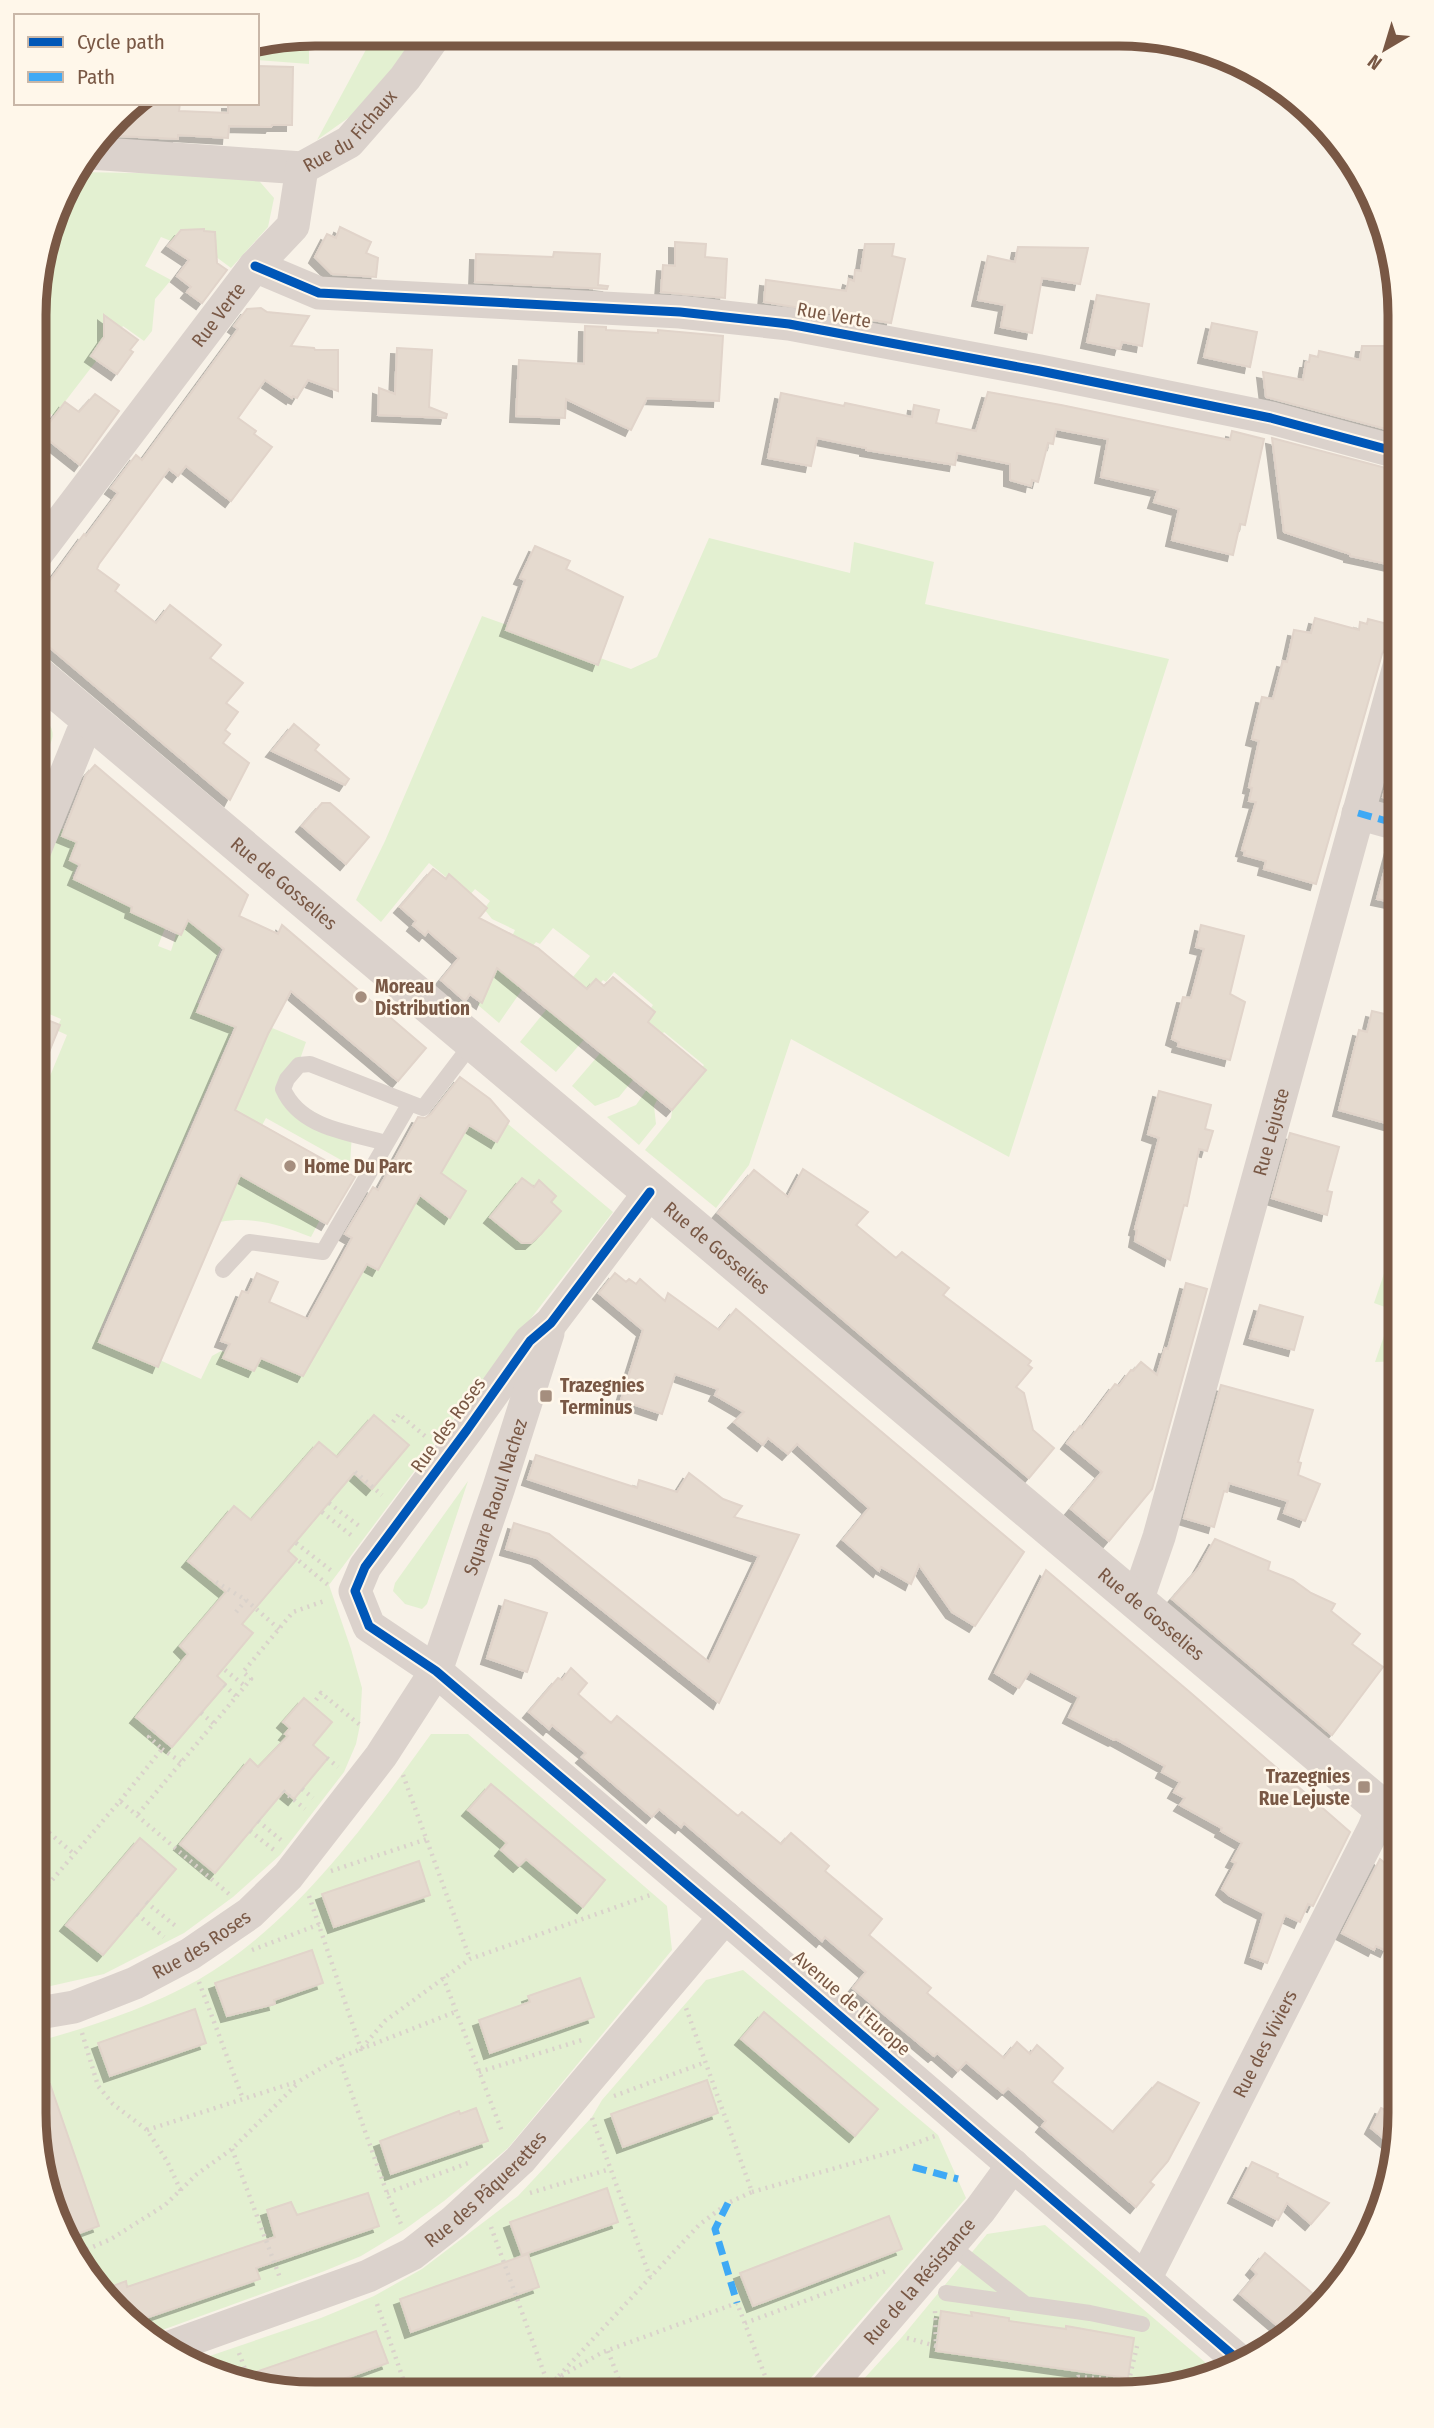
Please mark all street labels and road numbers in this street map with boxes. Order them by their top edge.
street label: Rue du Fichaux [299,84,402,177]
street label: Rue Verte [186,278,250,351]
street label: Rue Verte [795,297,873,333]
street label: Rue de Gosselies [226,832,342,934]
street label: Rue Lejuste [1248,1085,1294,1178]
street label: Rue de Gosselies [659,1196,775,1299]
street label: Rue des Roses [406,1373,490,1477]
street label: Square Raoul Nachez [458,1415,532,1578]
street label: Rue de Gosselies [1094,1562,1209,1665]
street label: Rue des Roses [148,1905,255,1983]
street label: Avenue de l'Europe [788,1946,916,2060]
street label: Rue des Viviers [1228,1986,1301,2101]
street label: Rue des Pâquerettes [420,2126,551,2252]
street label: Rue de la Résistance [858,2213,980,2349]

